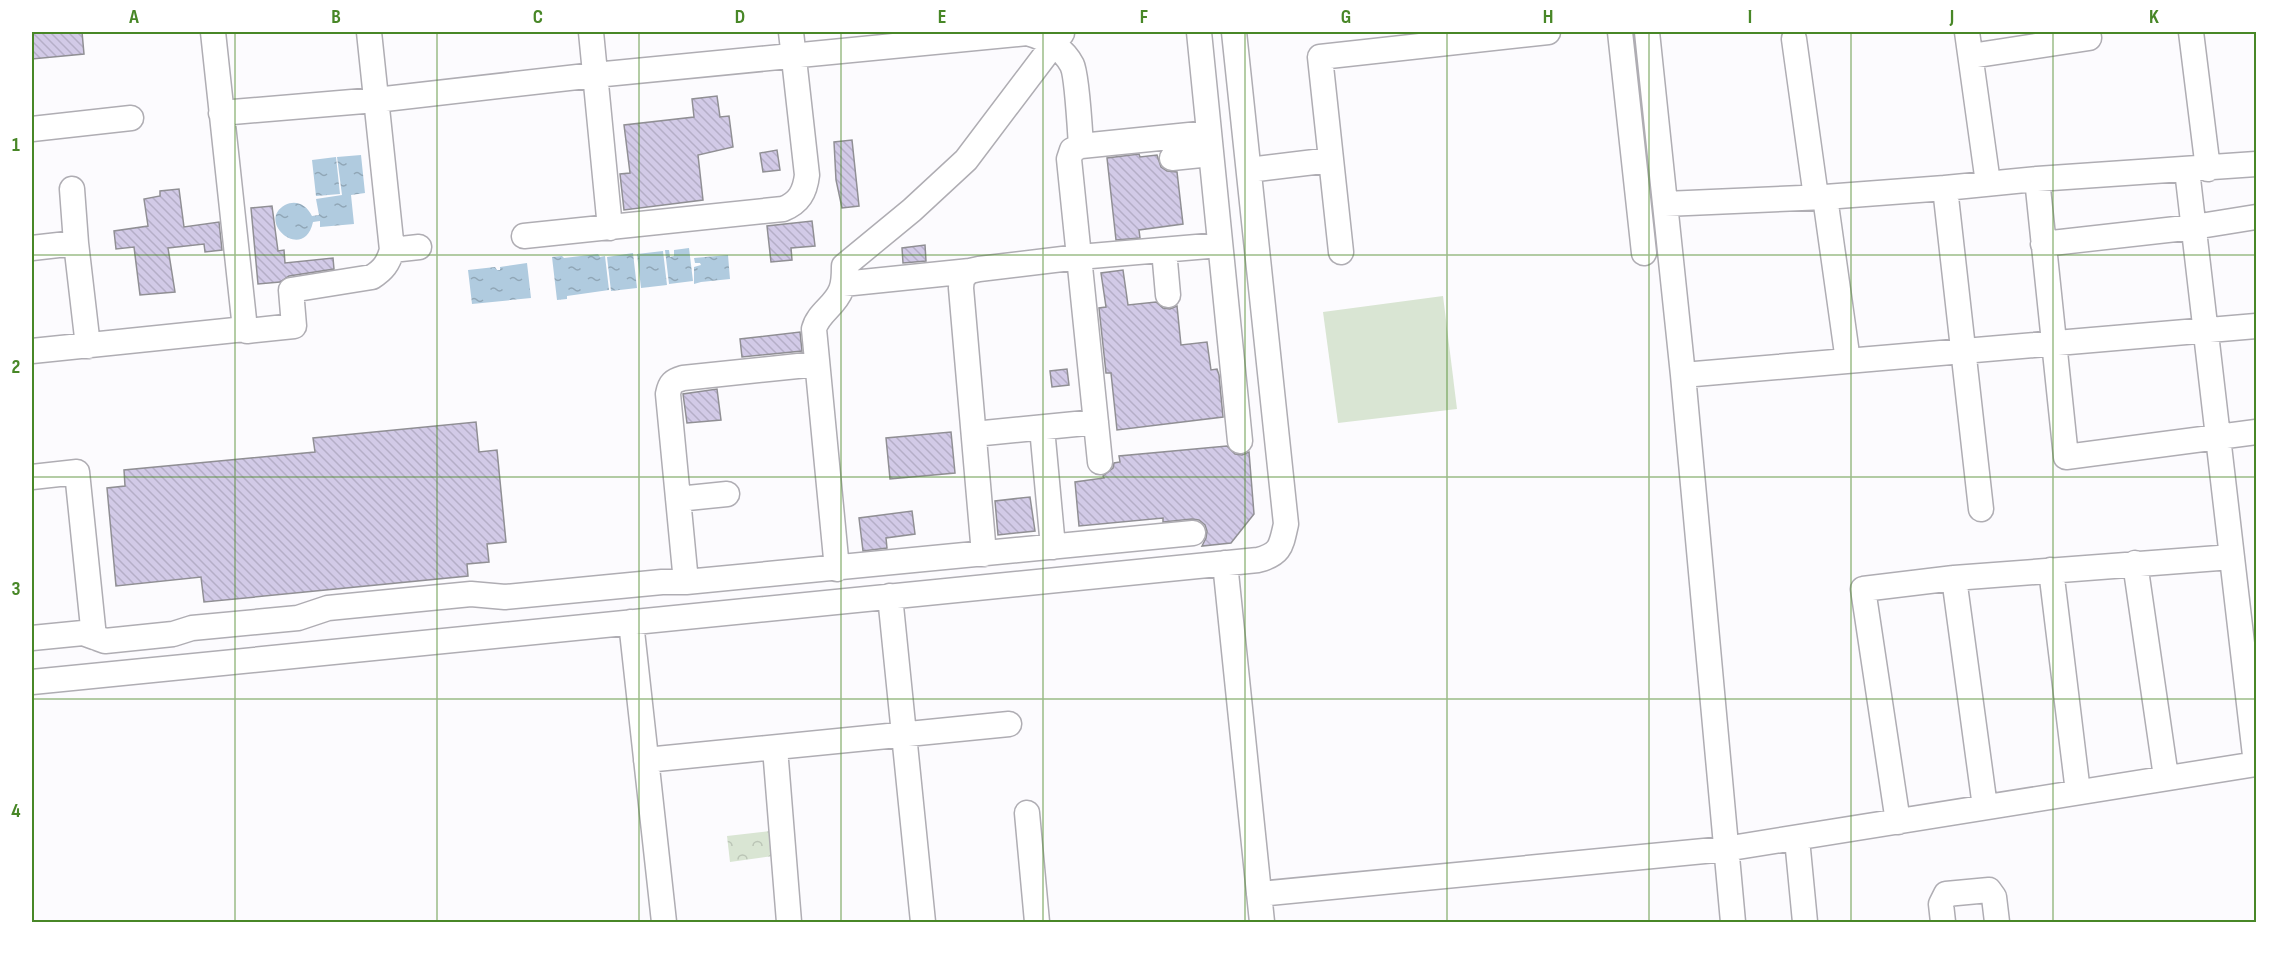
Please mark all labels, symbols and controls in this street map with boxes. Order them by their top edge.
text: A [128,5,139,29]
text: B [331,5,341,29]
text: C [533,5,543,29]
text: D [735,5,745,29]
text: E [938,5,946,29]
text: F [1140,5,1148,29]
text: G [1341,5,1351,29]
text: H [1543,5,1553,29]
text: I [1748,5,1752,29]
text: J [1949,5,1954,29]
text: K [2149,5,2159,29]
text: 1 [12,133,20,157]
text: 2 [12,355,20,379]
text: 3 [12,577,21,601]
text: 4 [11,799,21,823]

